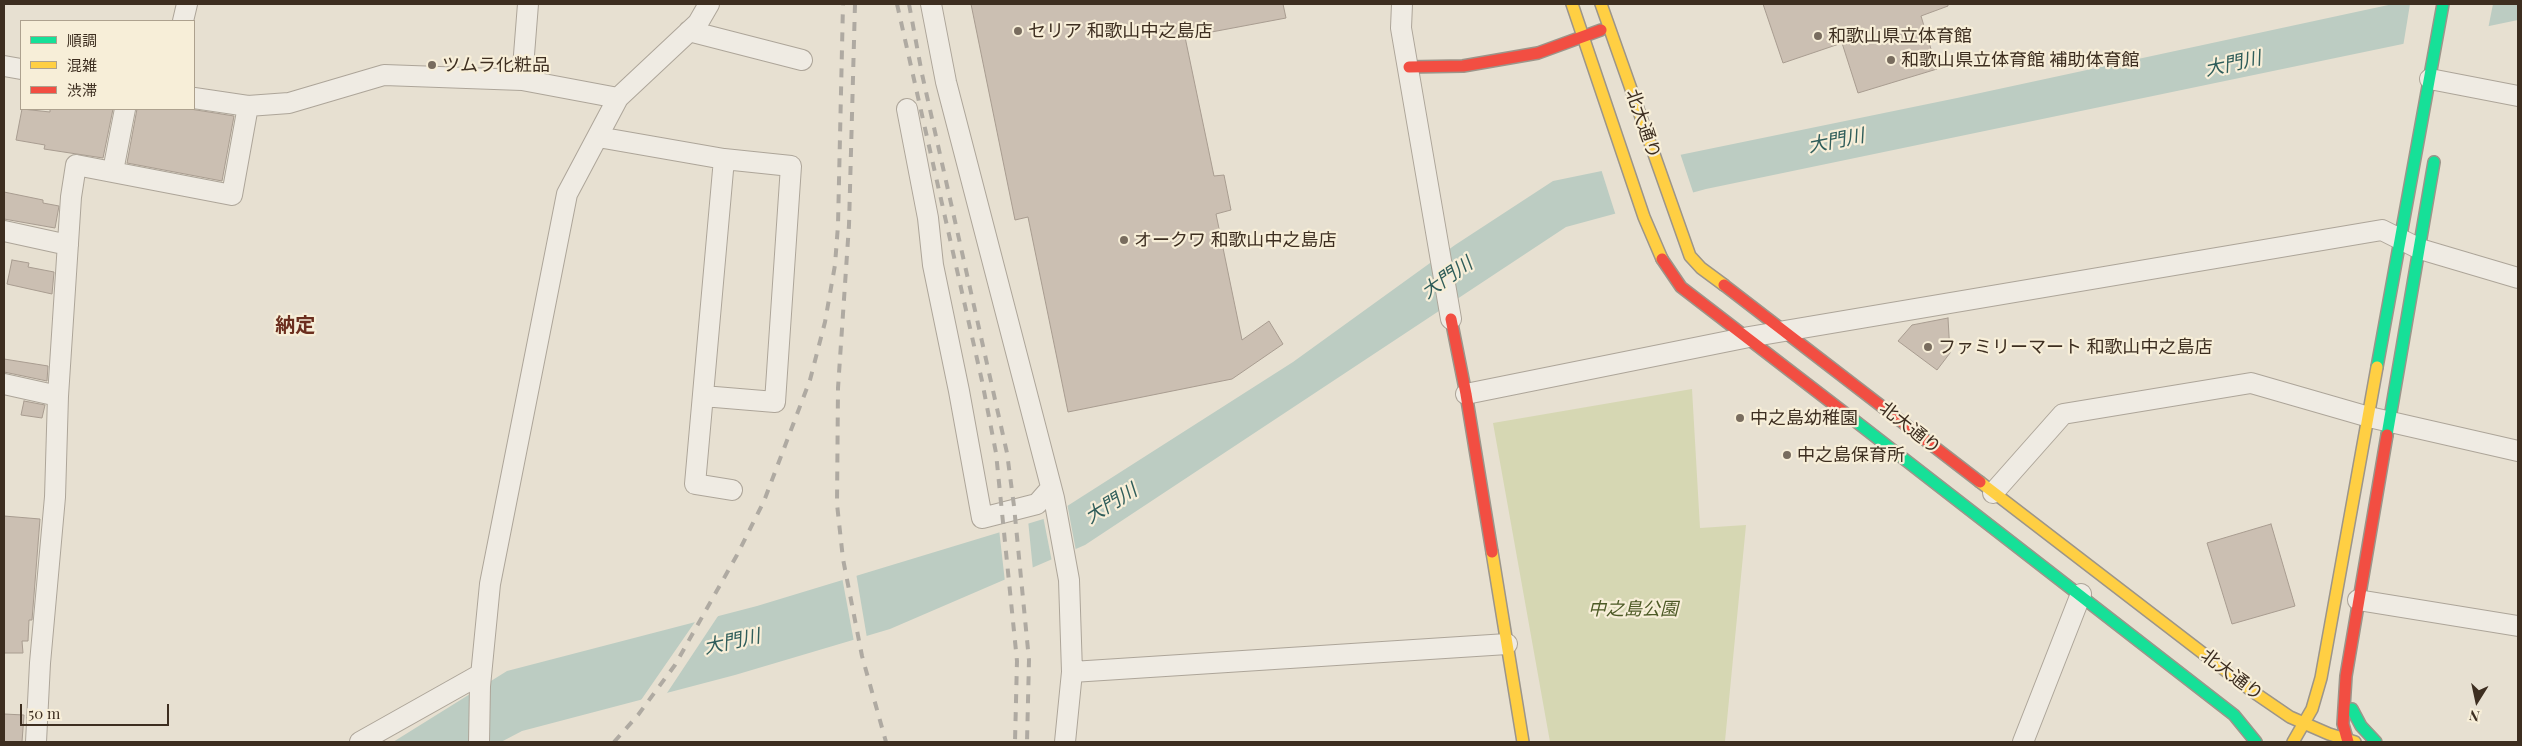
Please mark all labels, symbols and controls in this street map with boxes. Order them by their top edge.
legend [20,20,195,110]
place label: セリア 和歌山中之島店 [1028,20,1212,42]
marker: セリア 和歌山中之島店 [1012,25,1024,37]
place label: 和歌山県立体育館 [1828,25,1972,47]
text: 順調 [67,30,97,50]
marker: 和歌山県立体育館 [1812,30,1824,42]
water label: 大門川 [2203,47,2263,81]
place label: 和歌山県立体育館 補助体育館 [1901,49,2139,71]
place label: ツムラ化粧品 [442,54,550,76]
marker: 和歌山県立体育館 補助体育館 [1885,54,1897,66]
text: 混雑 [67,55,97,75]
marker: ツムラ化粧品 [426,59,438,71]
text: 渋滞 [67,80,97,100]
street label: 北大通り [1621,86,1665,162]
water label: 大門川 [1806,124,1866,158]
place label: オークワ 和歌山中之島店 [1134,229,1336,251]
marker: オークワ 和歌山中之島店 [1118,234,1130,246]
water label: 大門川 [1417,252,1477,304]
district label: 納定 [275,314,315,338]
place label: ファミリーマート 和歌山中之島店 [1938,336,2212,358]
marker: ファミリーマート 和歌山中之島店 [1922,341,1934,353]
street label: 北大通り [1875,397,1945,459]
place label: 中之島幼稚園 [1750,407,1858,429]
marker: 中之島幼稚園 [1734,412,1746,424]
place label: 中之島保育所 [1797,444,1905,466]
marker: 中之島保育所 [1781,449,1793,461]
water label: 大門川 [1081,479,1141,529]
park label: 中之島公園 [1588,598,1678,620]
water label: 大門川 [702,625,762,659]
street label: 北大通り [2197,645,2267,705]
north arrow [2452,676,2502,726]
scale bar [22,694,171,726]
text: 50 m [28,703,60,723]
text: N [2468,706,2481,726]

